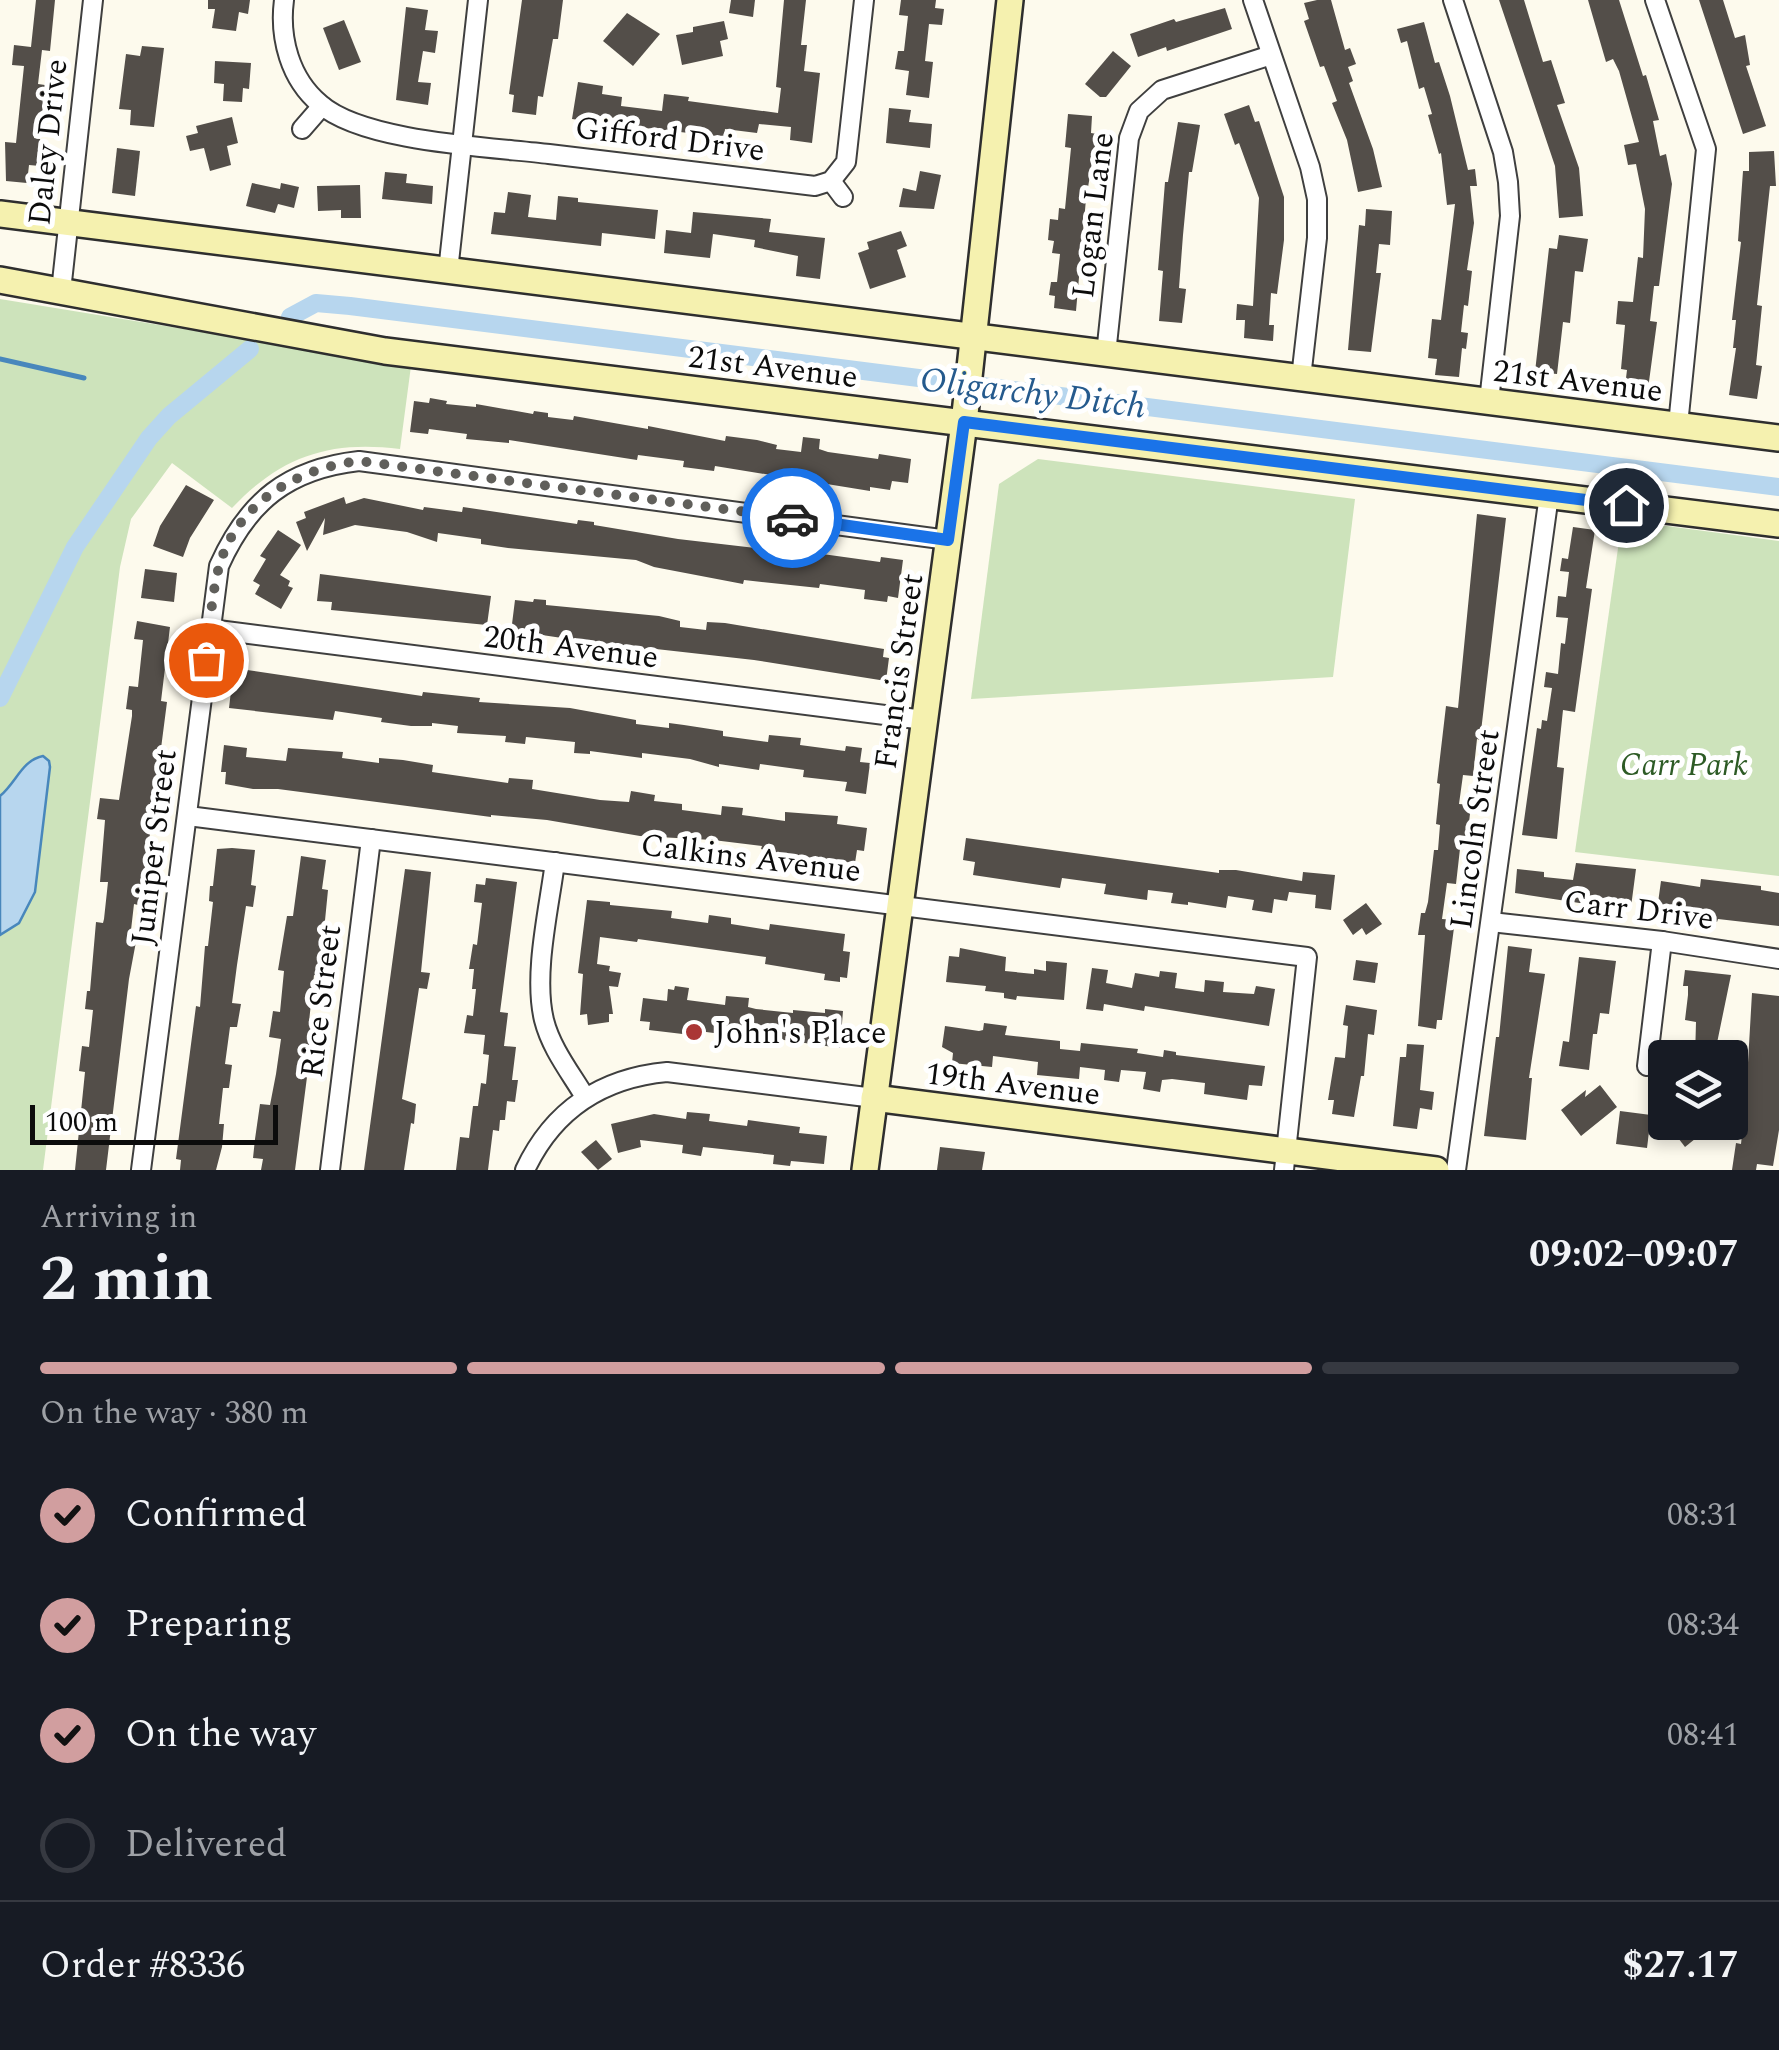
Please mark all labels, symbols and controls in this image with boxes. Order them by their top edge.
street label: Daley Drive [15,57,82,228]
street label: Gifford Drive [572,104,767,175]
street label: Logan Lane [1059,129,1128,301]
street label: 21st Avenue [685,333,860,402]
street label: 21st Avenue [1490,347,1665,416]
water label: Oligarchy Ditch [917,353,1148,434]
pin [1584,463,1669,548]
courier [742,468,842,568]
icon: home [1599,478,1654,533]
icon: car [765,491,820,546]
street label: Francis Street [862,570,937,772]
street label: 20th Avenue [481,612,661,683]
pin [164,618,249,703]
icon: bag [179,633,234,688]
street label: Lincoln Street [1437,726,1514,932]
park label: Carr Park [1620,741,1748,790]
street label: Juniper Street [118,746,191,948]
street label: Calkins Avenue [638,821,864,896]
street label: Carr Drive [1561,877,1717,944]
street label: Rice Street [288,922,355,1081]
place label: John's Place [714,1009,886,1058]
marker: John's Place [683,1021,705,1043]
map controls [1648,1040,1748,1140]
button: layers [1648,1040,1748,1140]
street label: 19th Avenue [923,1049,1103,1120]
scale bar [30,1100,278,1144]
text: 100 m [45,1101,118,1144]
text: Arriving in [40,1193,197,1242]
text: 09:02–09:07 [1529,1226,1739,1284]
text: 2 min [40,1230,213,1329]
text: On the way · 380 m [40,1389,308,1438]
text: Confirmed [125,1486,307,1544]
icon: check [40,1488,95,1543]
text: 08:31 [1667,1491,1739,1540]
text: Preparing [125,1596,292,1654]
icon: check [40,1598,95,1653]
text: 08:34 [1667,1601,1739,1650]
text: On the way [125,1706,316,1764]
icon: check [40,1708,95,1763]
text: 08:41 [1667,1711,1739,1760]
text: Delivered [125,1816,287,1874]
text: Order #8336 [40,1937,245,1995]
text: $27.17 [1622,1937,1739,1995]

